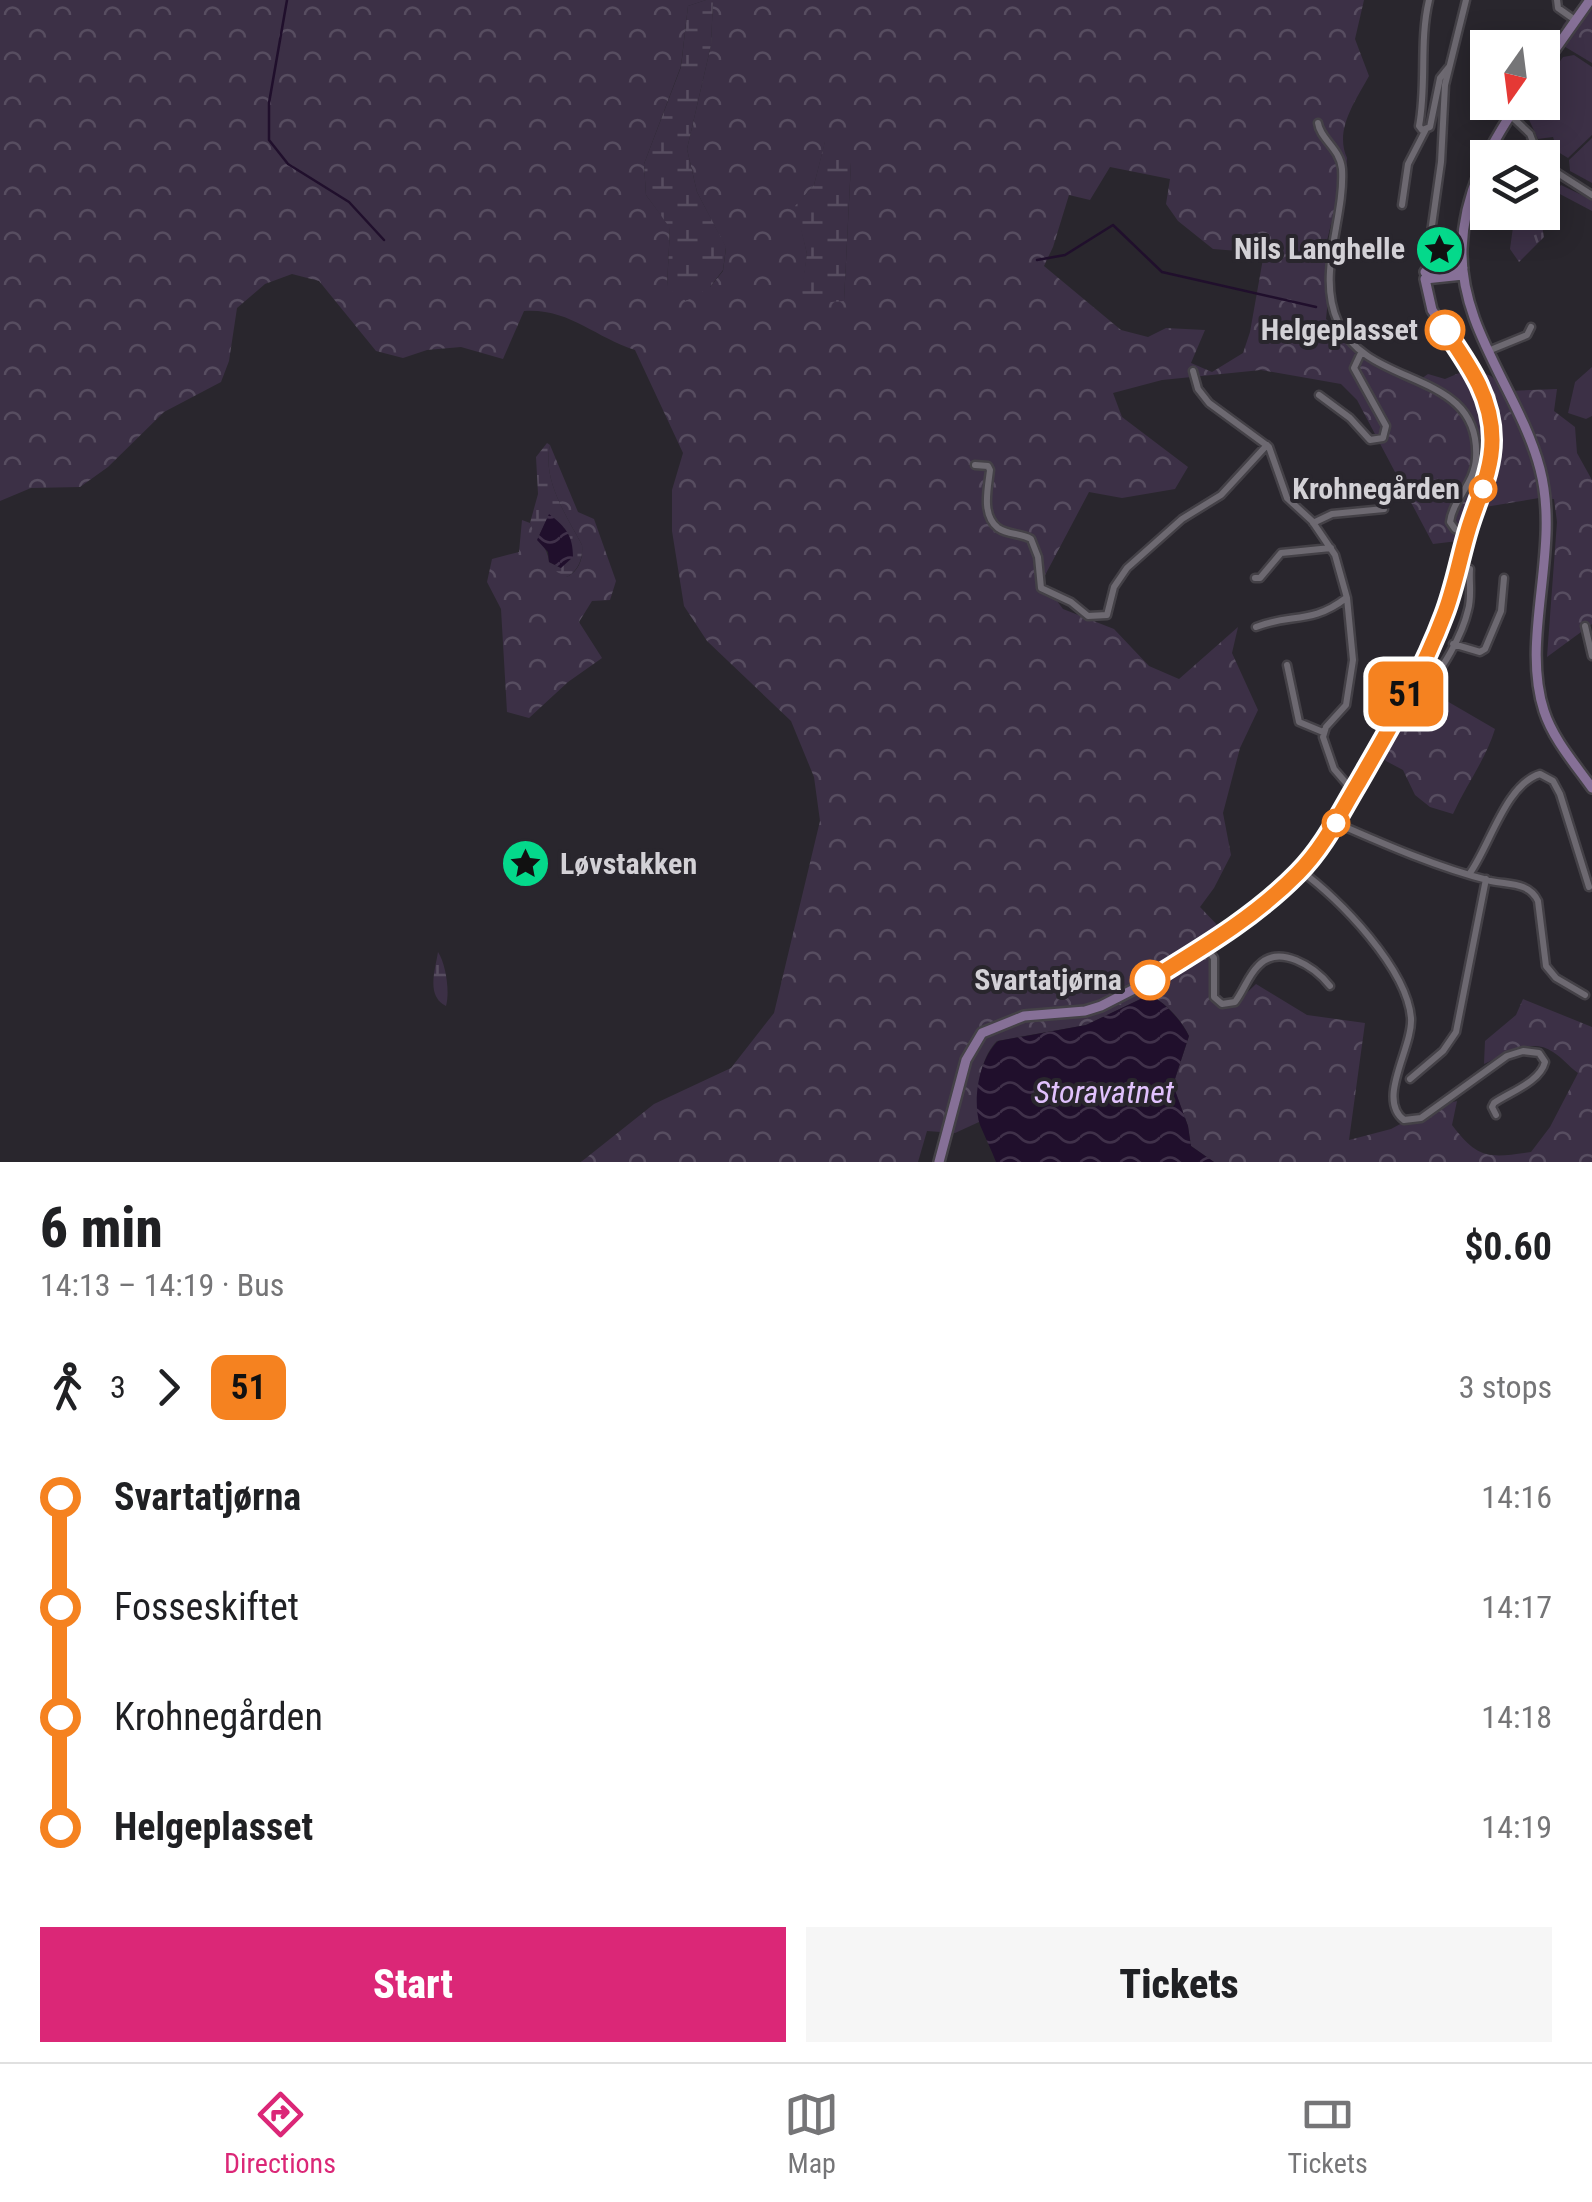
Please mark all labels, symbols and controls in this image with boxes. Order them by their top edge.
north arrow [1470,30,1560,120]
map controls [1470,30,1560,230]
button: layers [1470,140,1560,230]
place icon: Nils Langhelle [1414,223,1466,275]
place label: Nils Langhelle [1234,231,1405,266]
marker: Helgeplasset [1426,311,1464,349]
place label: Helgeplasset [1261,312,1418,347]
place label: Krohnegården [1292,471,1460,506]
marker: Krohnegården [1470,476,1496,502]
line badge: 51 [1361,662,1451,726]
text: 51 [1388,674,1424,715]
unlabelled marker [1323,810,1349,836]
place icon: Løvstakken [499,838,551,890]
place label: Løvstakken [560,846,697,881]
marker: Svartatjørna [1131,961,1169,999]
place label: Svartatjørna [974,962,1122,997]
water label: Storavatnet [1034,1073,1175,1111]
text: 6 min [40,1196,163,1260]
text: $0.60 [1464,1225,1552,1269]
text: 14:13 – 14:19 · Bus [40,1266,284,1304]
icon: walk [40,1360,95,1415]
icon: forward [141,1360,196,1415]
text: 51 [231,1367,266,1408]
text: 3 [110,1368,126,1406]
text: 3 stops [1459,1368,1552,1406]
text: Svartatjørna [114,1475,301,1519]
text: 14:16 [1481,1478,1552,1516]
text: Fosseskiftet [114,1585,299,1629]
text: 14:17 [1481,1588,1552,1626]
text: Krohnegården [114,1695,323,1739]
text: 14:18 [1481,1698,1552,1736]
text: Helgeplasset [114,1805,313,1849]
text: 14:19 [1481,1808,1552,1846]
button: Start [40,1927,786,2042]
button: Tickets [806,1927,1552,2042]
tab: Directions [224,2087,336,2180]
tab: Map [784,2087,839,2180]
tab: Tickets [1287,2087,1368,2180]

